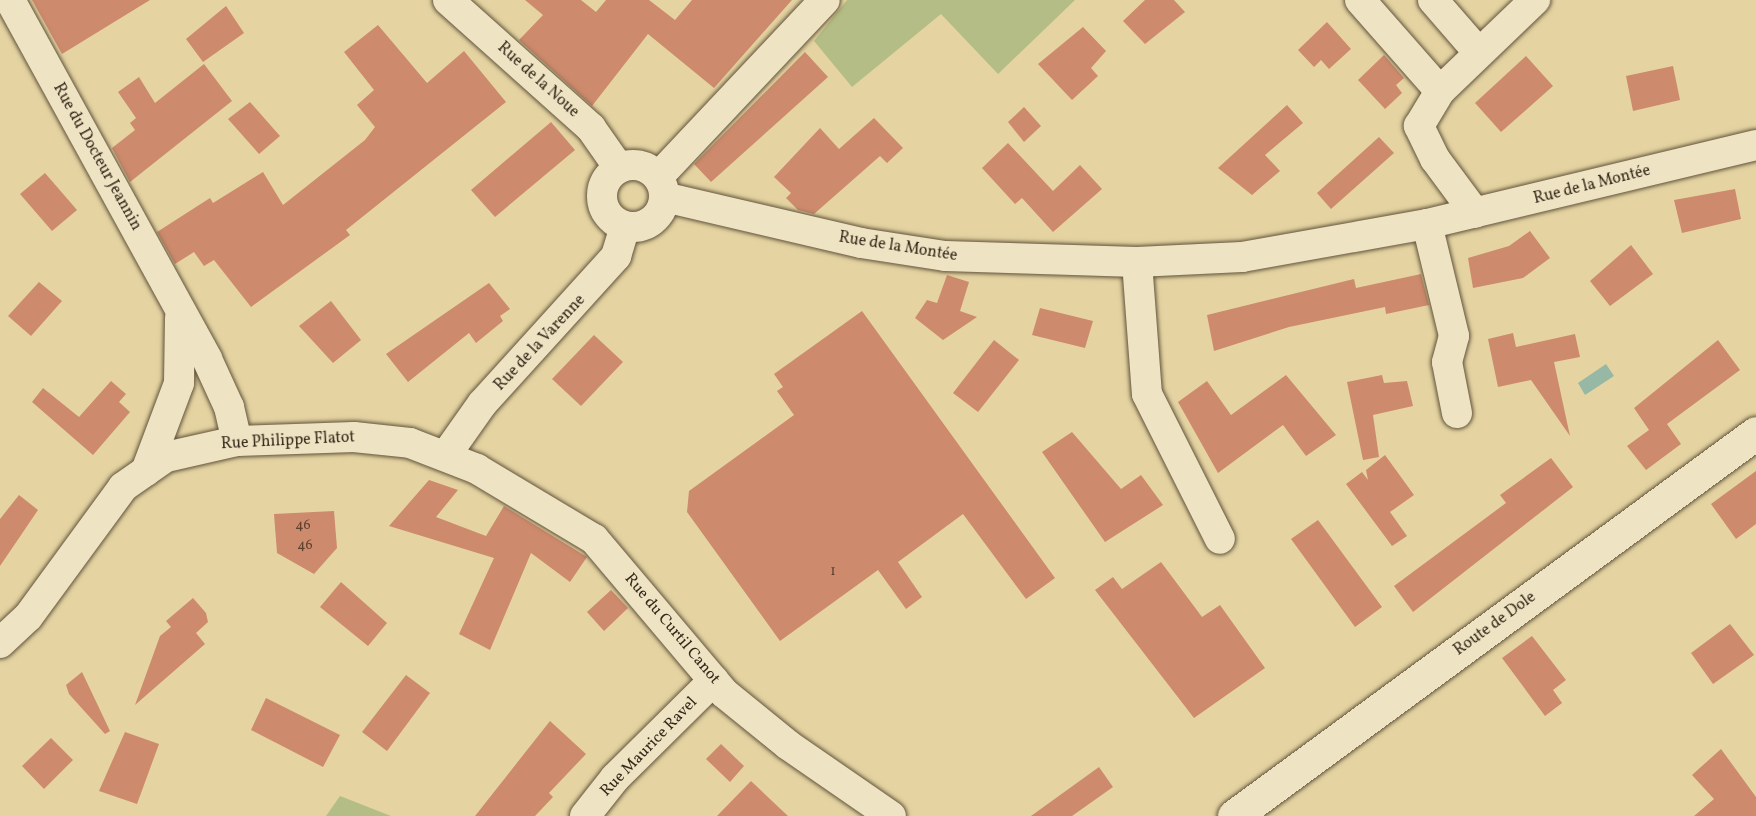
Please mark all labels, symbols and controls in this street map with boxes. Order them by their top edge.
street label: Rue de la Noue [493,38,583,122]
street label: Rue du Docteur Jeannin [48,80,146,234]
street label: Rue de la Montée [1532,161,1652,209]
street label: Rue de la Montée [837,228,959,266]
street label: Rue de la Varenne [490,291,590,395]
street label: Rue Philippe Flatot [220,428,356,454]
house number: 46 [295,518,311,534]
house number: 46 [297,538,313,554]
house number: 1 [830,564,836,580]
street label: Rue du Curtil Canot [620,570,724,688]
street label: Route de Dole [1450,588,1540,660]
street label: Rue Maurice Ravel [597,693,701,801]

